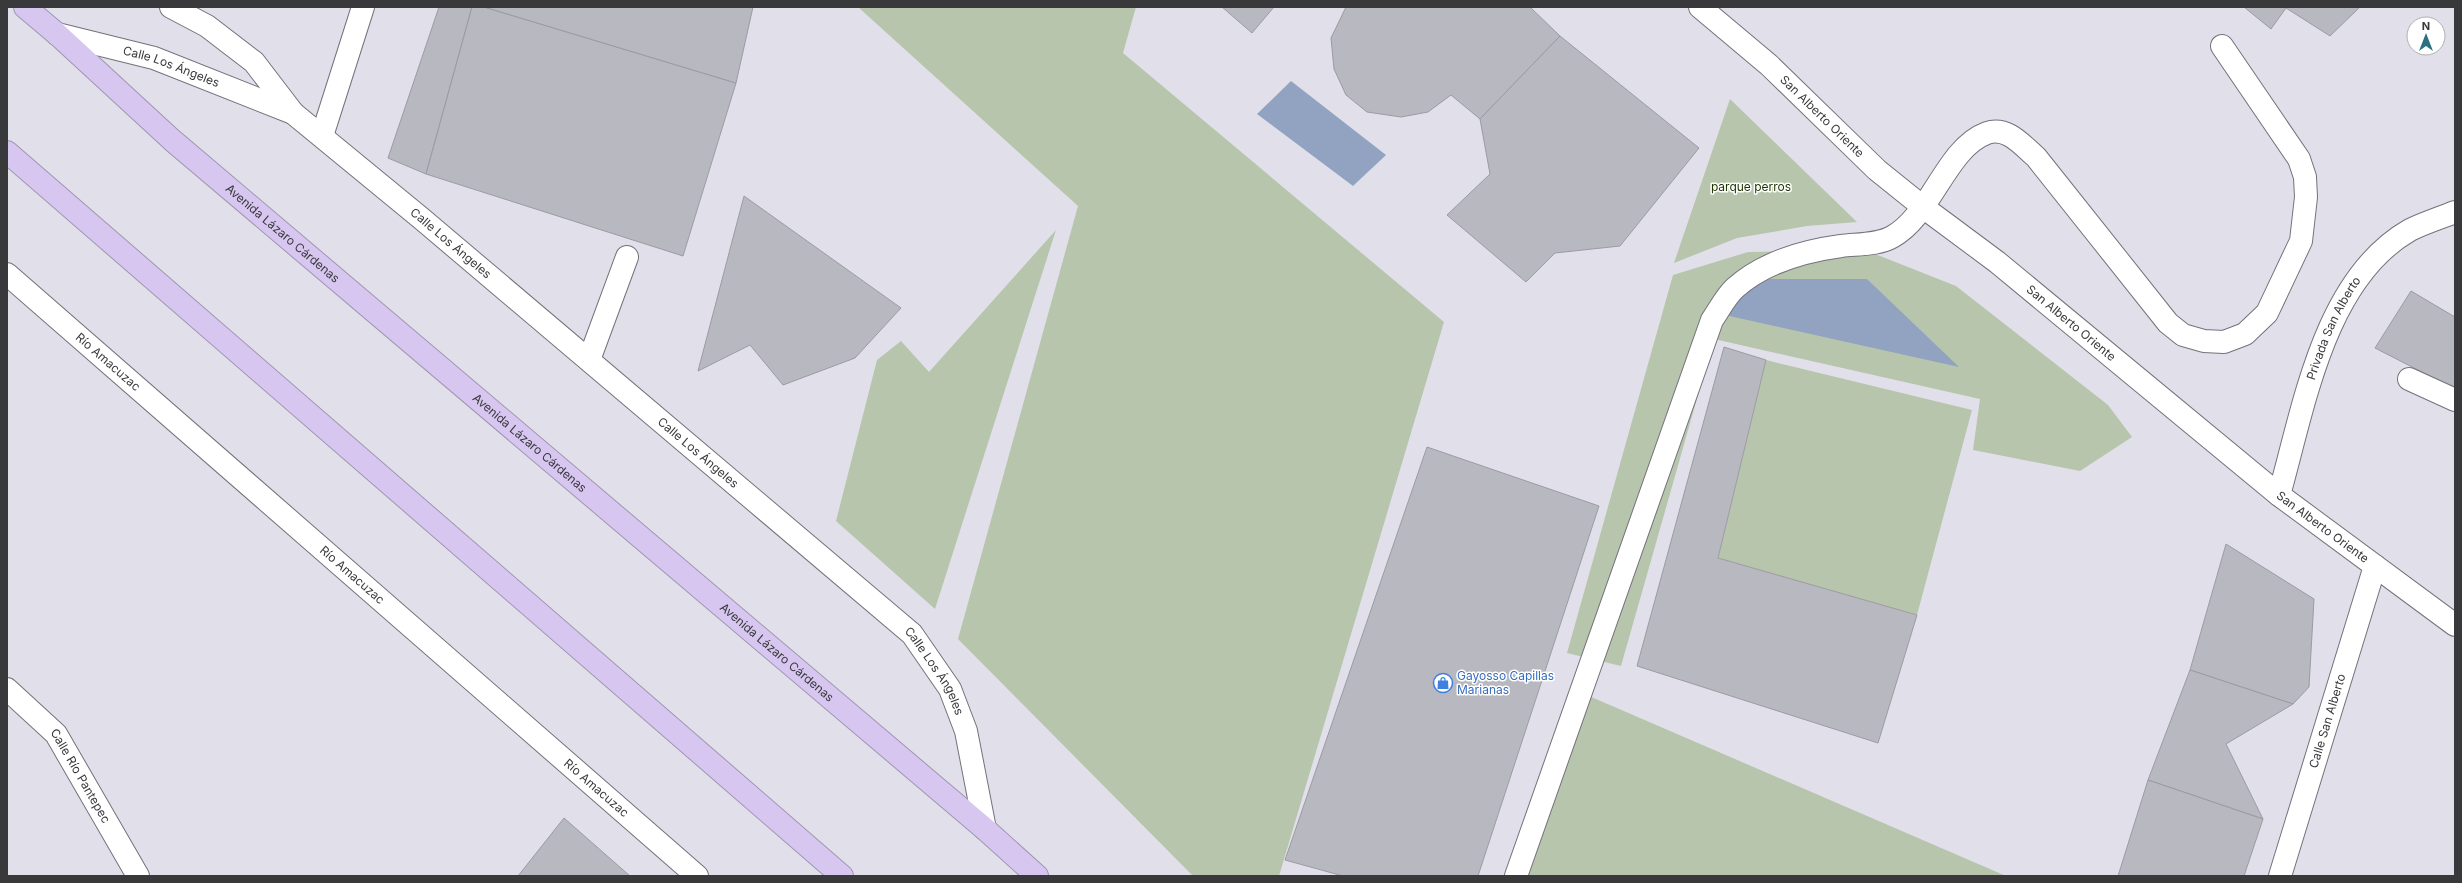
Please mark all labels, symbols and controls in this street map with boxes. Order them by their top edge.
north arrow [2406,16,2446,56]
text: N [2422,19,2430,33]
street label: Calle Los Ángeles [122,43,222,90]
street label: San Alberto Oriente [1777,72,1867,160]
park label: parque perros [1711,179,1791,194]
street label: Avenida Lázaro Cárdenas [223,181,343,286]
street label: Calle Los Ángeles [407,205,495,281]
street label: Privada San Alberto [2303,273,2364,382]
street label: San Alberto Oriente [2024,282,2119,364]
street label: Río Amacuzac [73,329,144,394]
street label: Avenida Lázaro Cárdenas [470,390,590,495]
street label: Calle Los Ángeles [655,414,742,491]
street label: San Alberto Oriente [2274,488,2372,566]
street label: Río Amacuzac [317,542,388,607]
street label: Avenida Lázaro Cárdenas [717,600,837,705]
street label: Calle Los Ángeles [902,623,967,717]
place label: Gayosso Capillas Marianas [1457,668,1554,697]
shop icon: Gayosso Capillas Marianas [1432,672,1454,694]
street label: Calle San Alberto [2305,672,2349,770]
street label: Calle Río Pantepec [48,725,114,826]
street label: Río Amacuzac [561,755,632,820]

